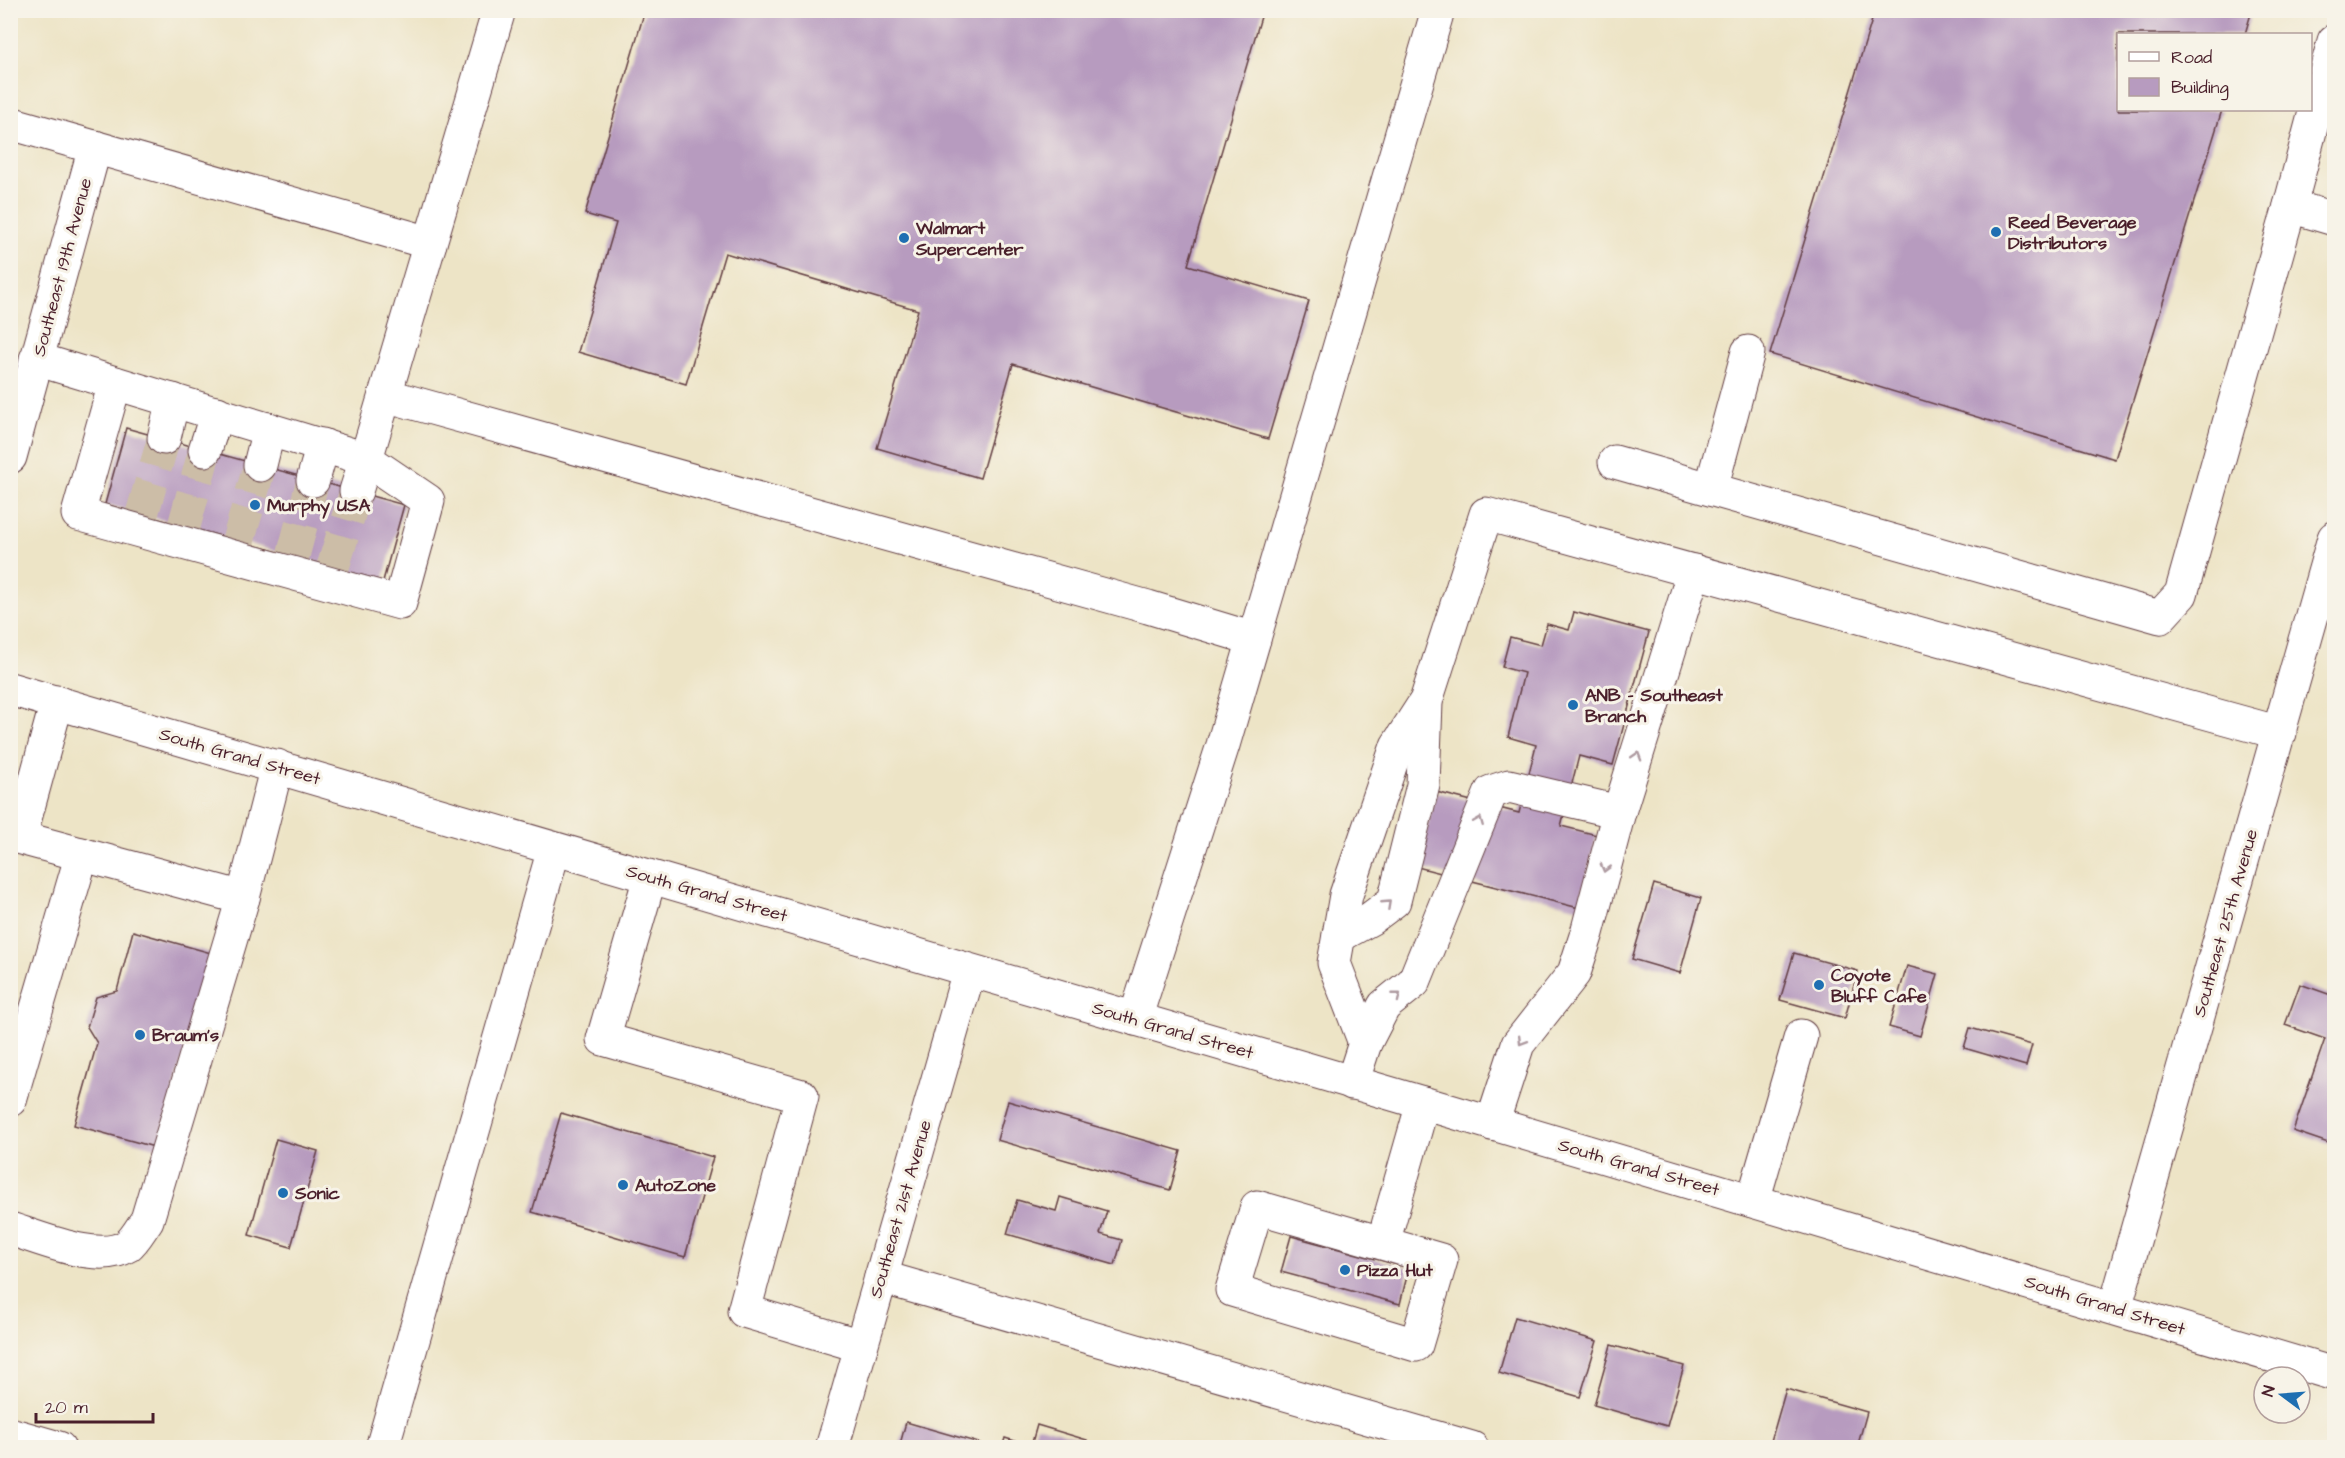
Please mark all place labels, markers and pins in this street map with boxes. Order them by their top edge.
place label: Reed Beverage Distributors [2008,210,2137,256]
place label: Walmart Supercenter [915,216,1024,262]
marker: Reed Beverage Distributors [1989,225,2003,239]
marker: Walmart Supercenter [897,231,911,245]
place label: Murphy USA [267,493,371,519]
marker: Murphy USA [248,498,262,512]
place label: ANB - Southeast Branch [1585,683,1724,729]
marker: ANB - Southeast Branch [1566,698,1580,712]
place label: Coyote Bluff Cafe [1831,963,1927,1009]
marker: Coyote Bluff Cafe [1812,978,1826,992]
place label: Braum's [152,1023,219,1048]
marker: Braum's [133,1028,147,1042]
place label: AutoZone [635,1173,716,1198]
marker: AutoZone [616,1178,630,1192]
place label: Sonic [294,1181,340,1206]
marker: Sonic [276,1186,290,1200]
place label: Pizza Hut [1357,1258,1433,1283]
marker: Pizza Hut [1338,1263,1352,1277]

